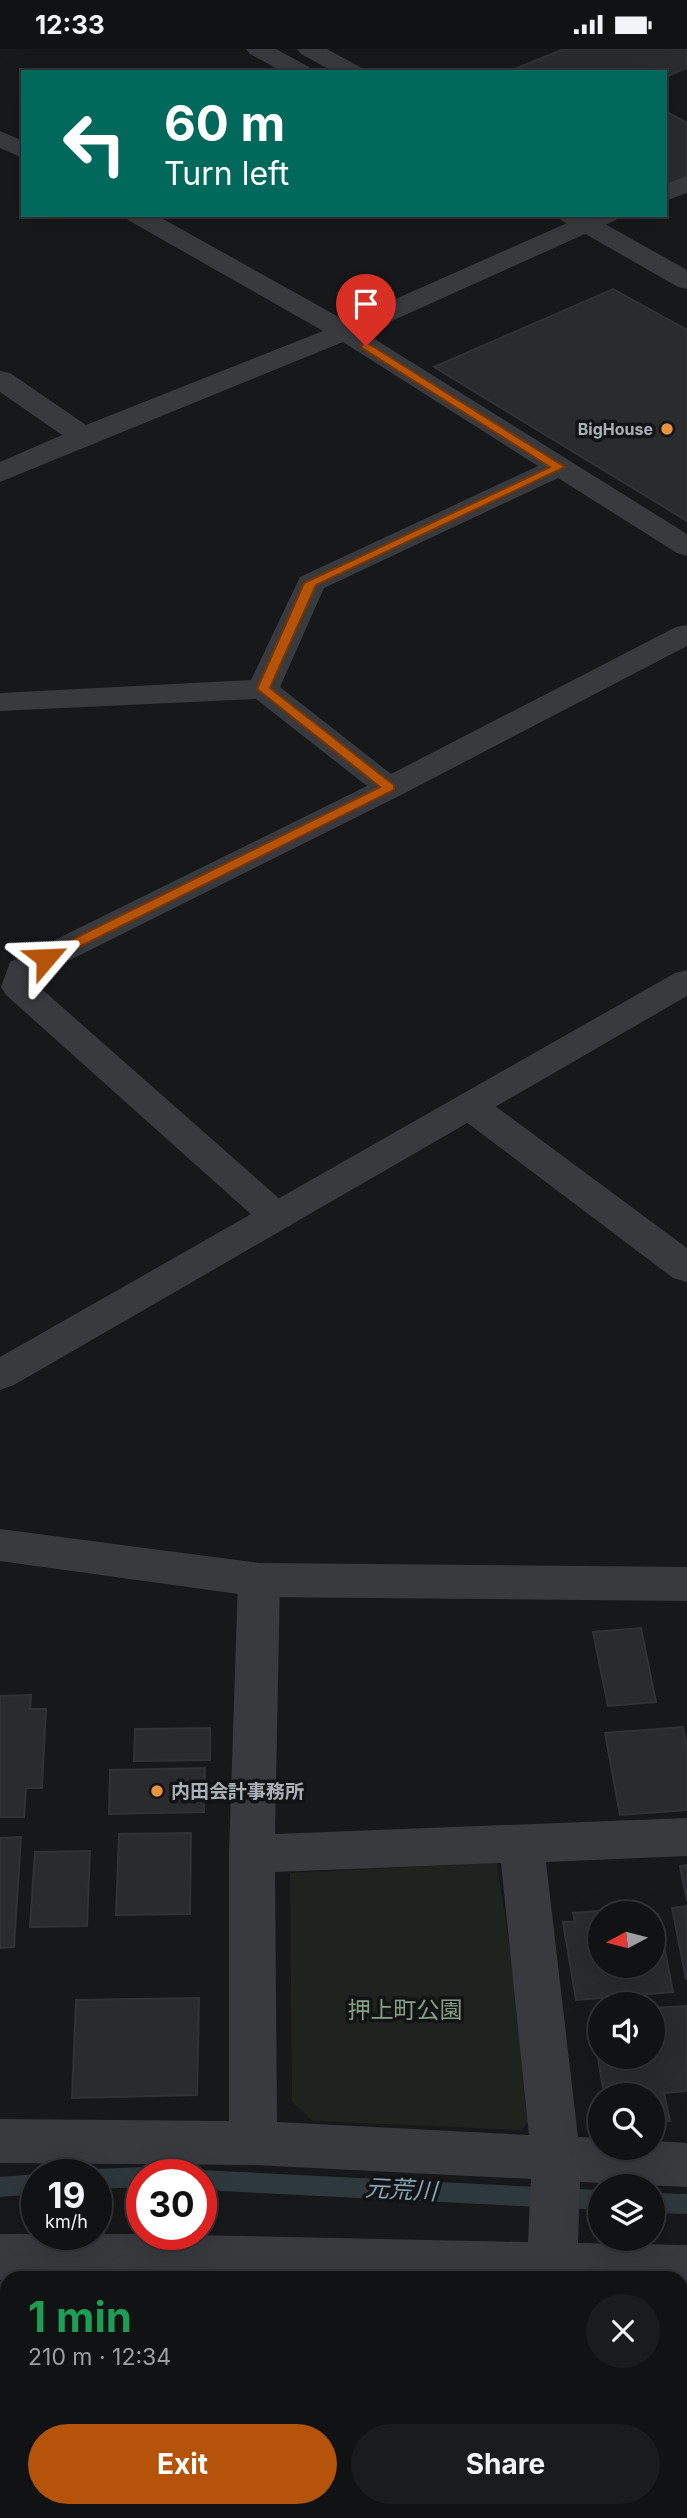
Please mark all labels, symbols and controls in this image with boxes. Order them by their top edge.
text: 12:33 [35,9,105,40]
text: 60 m [164,94,285,153]
icon: left [49,98,140,189]
text: Turn left [164,154,289,193]
pin [336,274,396,346]
icon: arrive [347,285,385,323]
place label: BigHouse [578,419,653,439]
marker: BigHouse [659,421,675,437]
position arrow [9,921,83,995]
place label: 内田会計事務所 [171,1780,304,1803]
marker: 内田会計事務所 [149,1783,165,1799]
north arrow [588,1901,665,1977]
map controls [588,1901,665,2251]
button: sound [588,1992,665,2069]
park label: 押上町公園 [348,1996,463,2024]
button: search [588,2083,665,2160]
speed limit sign: 30 [126,2159,217,2250]
water label: 元荒川 [364,2173,441,2206]
text: 19 [48,2174,85,2216]
button: layers [588,2174,665,2251]
text: km/h [45,2211,88,2232]
text: 1 min [28,2291,132,2342]
button: close [586,2294,660,2368]
text: 210 m · 12:34 [28,2343,171,2371]
button: Exit [28,2424,337,2504]
button: Share [351,2424,660,2504]

